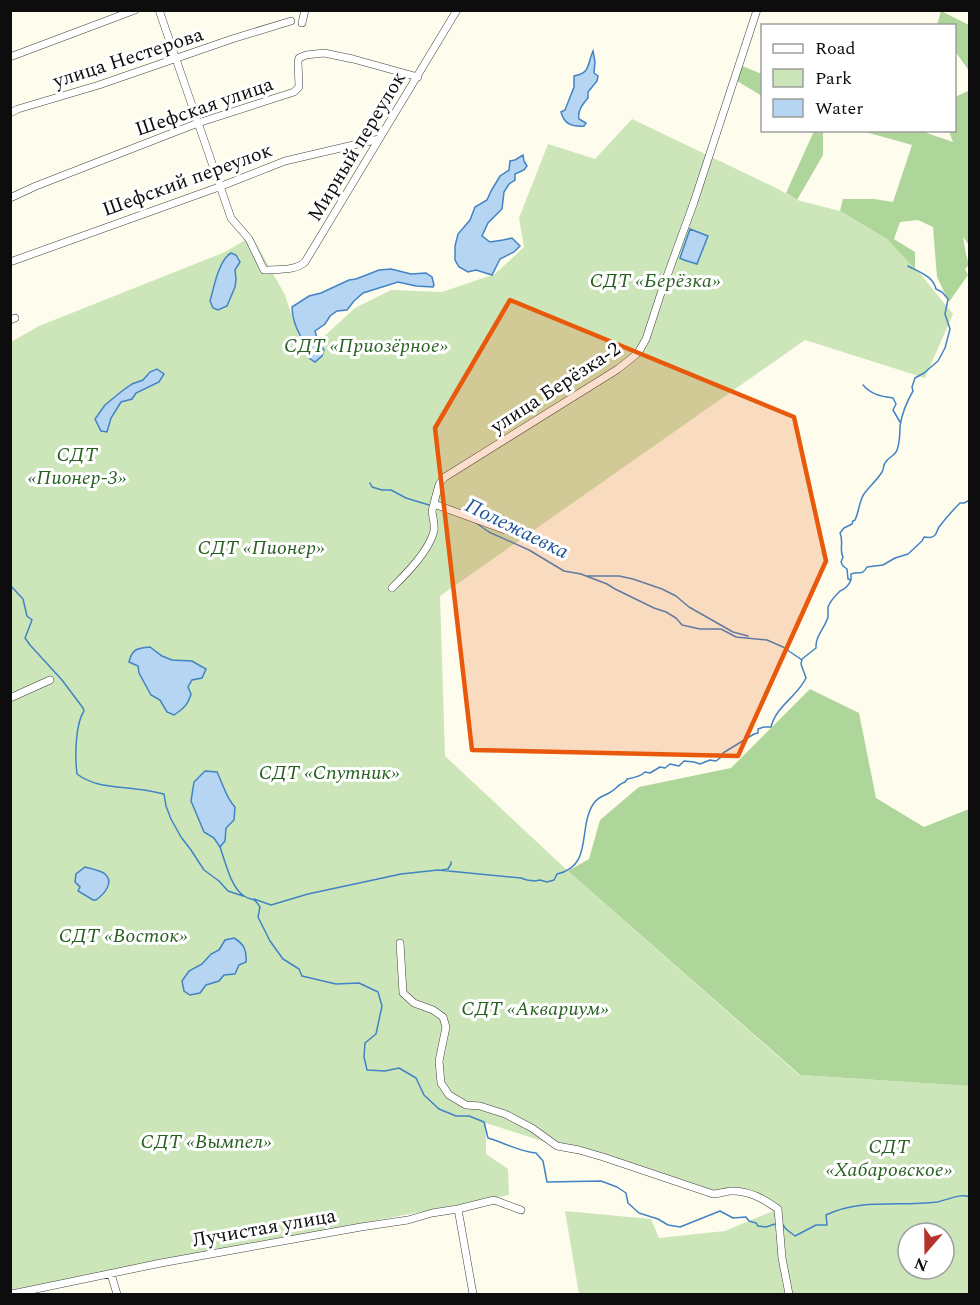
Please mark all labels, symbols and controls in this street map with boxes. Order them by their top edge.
street label: улица Нестерова [48,19,208,97]
legend [761,24,956,132]
text: Road [815,35,856,62]
text: Park [815,65,852,92]
street label: Мирный переулок [300,66,414,227]
street label: Шефская улица [131,69,278,145]
text: Water [815,95,863,122]
street label: Шефский переулок [98,135,277,225]
park label: СДТ «Берёзка» [590,266,721,296]
park label: СДТ «Приозёрное» [284,331,449,361]
street label: улица Берёзка-2 [484,334,626,442]
park label: СДТ «Пионер-3» [28,440,127,493]
water label: Полежаевка [459,490,574,568]
park label: СДТ «Пионер» [198,533,325,563]
park label: СДТ «Спутник» [259,758,400,788]
park label: СДТ «Восток» [59,921,188,951]
park label: СДТ «Аквариум» [461,994,609,1024]
park label: СДТ «Вымпел» [141,1127,272,1157]
park label: СДТ «Хабаровское» [826,1132,953,1185]
street label: Лучистая улица [190,1201,339,1255]
north arrow [896,1221,956,1281]
text: N [911,1251,931,1278]

